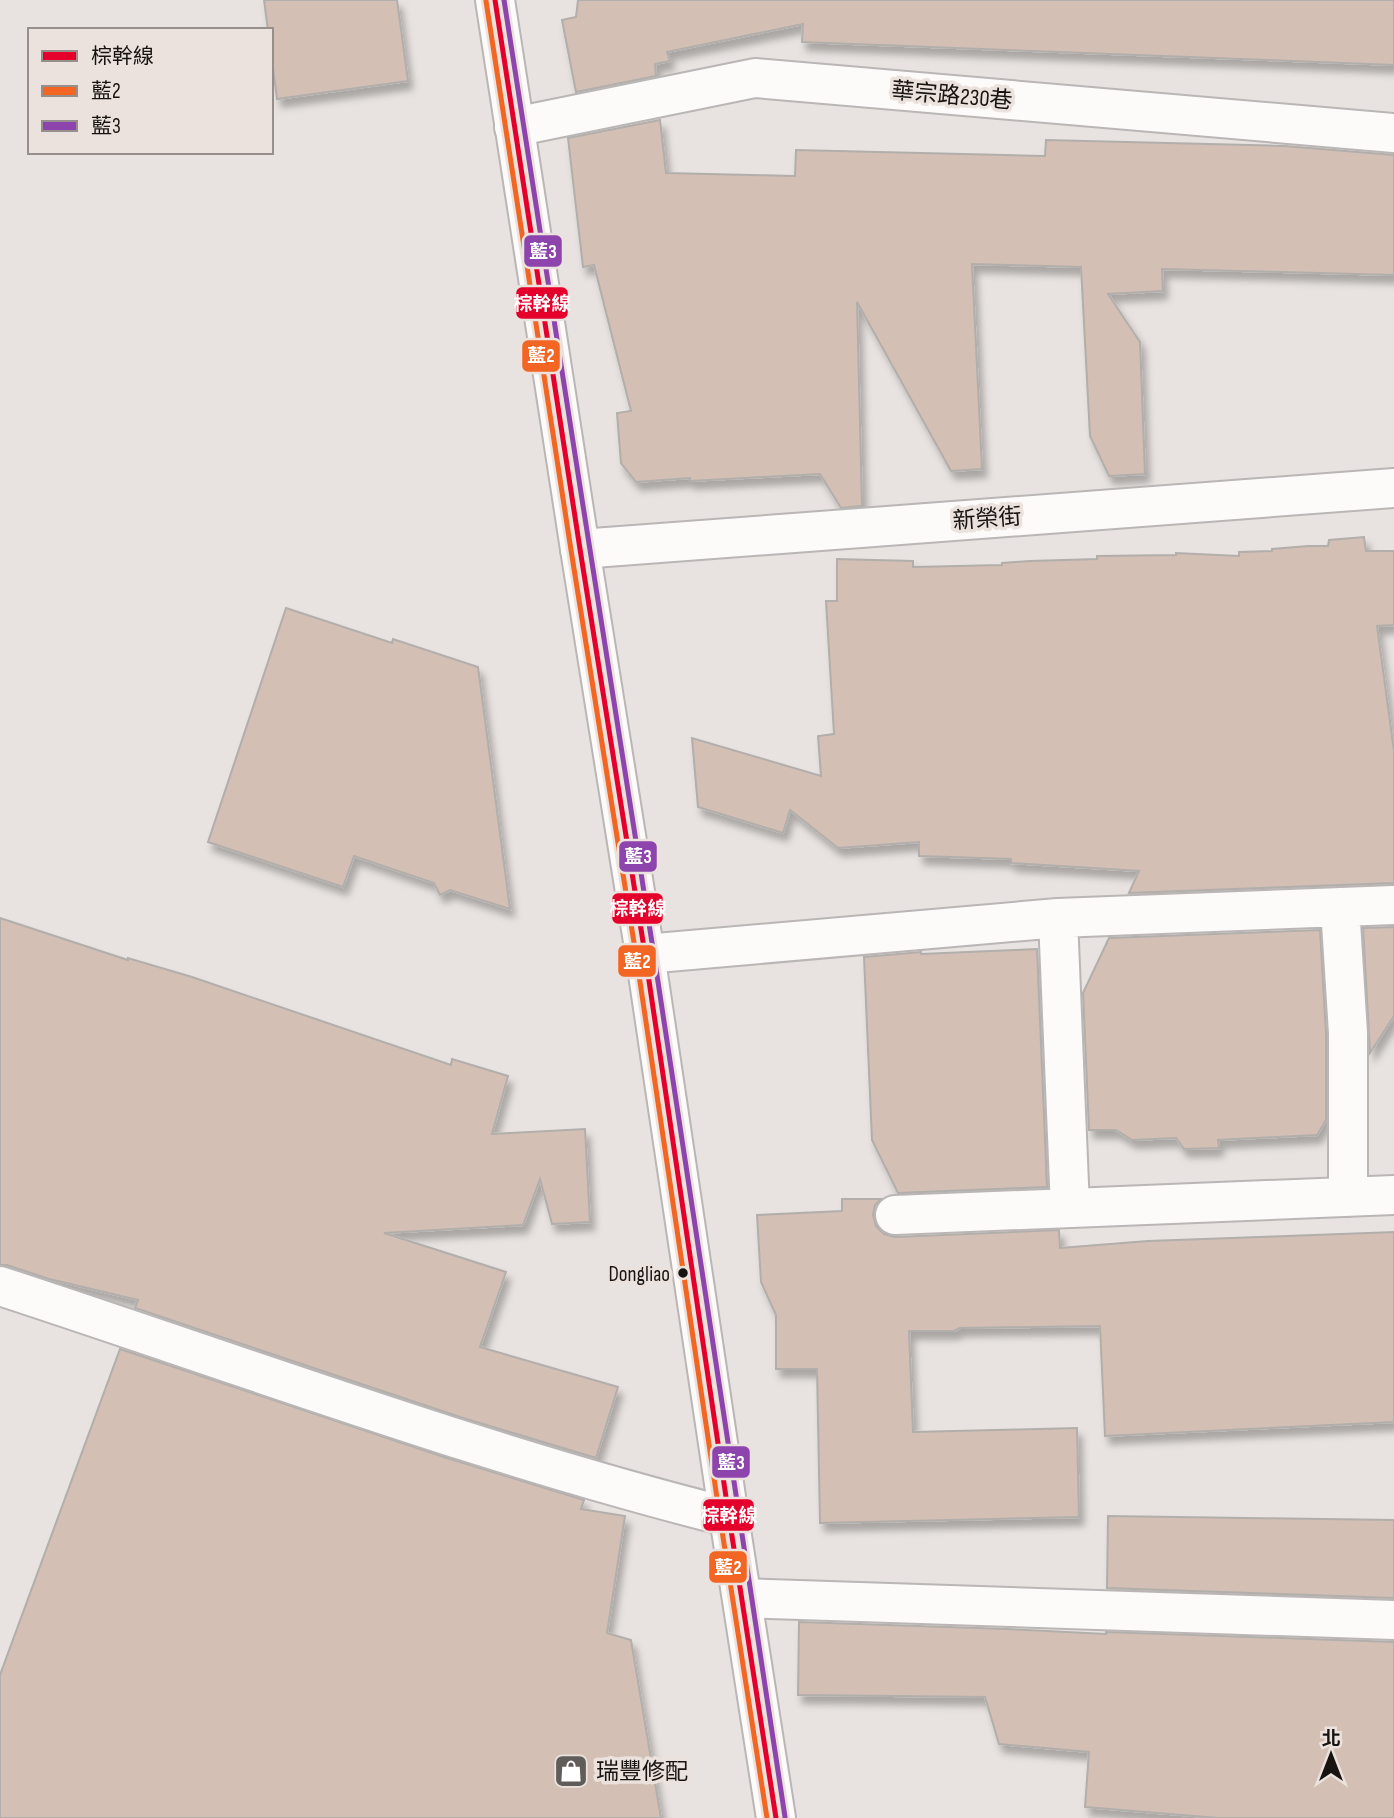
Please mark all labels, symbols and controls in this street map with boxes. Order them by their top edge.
legend [28,28,273,154]
text: 棕幹線 [91,44,154,69]
street label: 華宗路230巷 [890,77,1014,115]
text: 藍2 [91,79,121,104]
text: 藍3 [91,114,121,139]
line badge: 藍3 [523,234,563,268]
text: 藍3 [529,241,557,264]
line badge: 棕幹線 [515,286,569,320]
text: 棕幹線 [513,293,571,316]
line badge: 藍2 [521,339,561,373]
text: 藍2 [527,345,555,368]
street label: 新榮街 [952,503,1022,535]
line badge: 藍3 [618,840,658,873]
text: 藍3 [624,846,652,869]
line badge: 棕幹線 [611,892,664,925]
text: 棕幹線 [609,898,667,921]
line badge: 藍2 [617,944,657,978]
text: 藍2 [623,951,651,974]
place label: Dongliao [609,1262,670,1287]
marker: Dongliao [676,1266,690,1280]
line badge: 藍3 [711,1445,751,1479]
text: 藍3 [717,1452,745,1475]
line badge: 棕幹線 [702,1498,755,1532]
text: 棕幹線 [700,1505,758,1528]
line badge: 藍2 [708,1550,748,1584]
text: 藍2 [714,1557,742,1580]
north arrow [1296,1720,1366,1790]
text: 北 [1321,1728,1341,1751]
shop icon: 瑞豐修配 [552,1752,590,1790]
place label: 瑞豐修配 [596,1758,688,1786]

